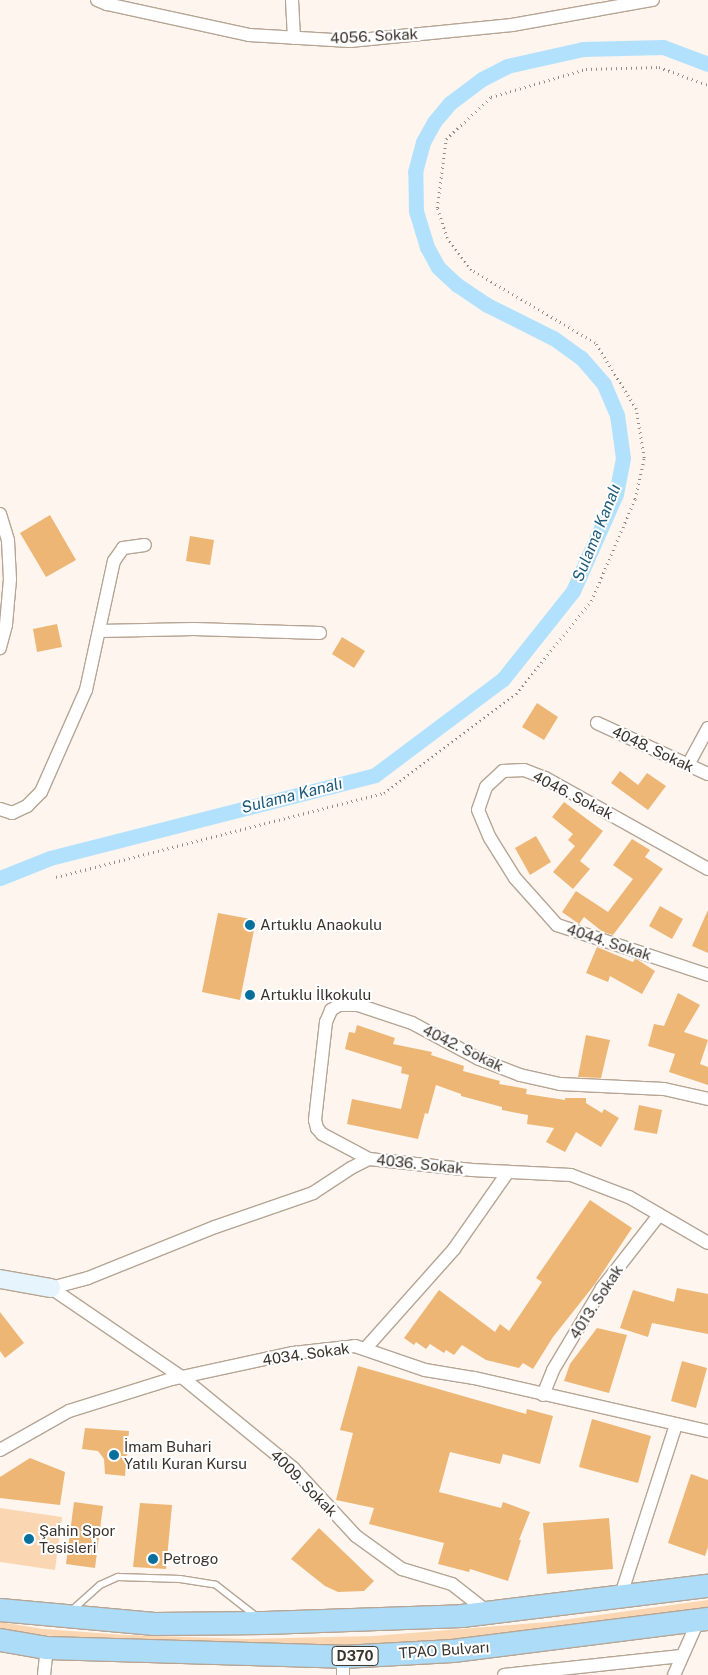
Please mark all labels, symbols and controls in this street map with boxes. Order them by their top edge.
street label: 4056. Sokak [330,25,418,47]
water label: Sulama Kanalı [569,482,625,584]
street label: 4048. Sokak [609,722,697,776]
street label: 4046. Sokak [530,767,616,823]
water label: Sulama Kanalı [240,774,344,818]
place label: Artuklu Anaokulu [260,916,382,934]
marker: Artuklu Anaokulu [244,919,256,931]
street label: 4044. Sokak [564,920,654,964]
place label: Artuklu İlkokulu [260,986,371,1004]
marker: Artuklu İlkokulu [244,989,256,1001]
street label: 4042. Sokak [420,1021,506,1075]
street label: 4036. Sokak [375,1150,465,1178]
street label: 4013. Sokak [565,1262,627,1342]
street label: 4034. Sokak [261,1339,351,1369]
place label: İmam Buhari Yatılı Kuran Kursu [124,1437,247,1472]
street label: 4009. Sokak [267,1446,341,1520]
marker: İmam Buhari Yatılı Kuran Kursu [108,1449,120,1461]
place label: Şahin Spor Tesisleri [39,1521,115,1556]
marker: Şahin Spor Tesisleri [23,1533,35,1545]
place label: Petrogo [163,1550,218,1568]
marker: Petrogo [147,1553,159,1565]
street label: TPAO Bulvarı [398,1638,490,1662]
road number: D370 [331,1644,379,1668]

